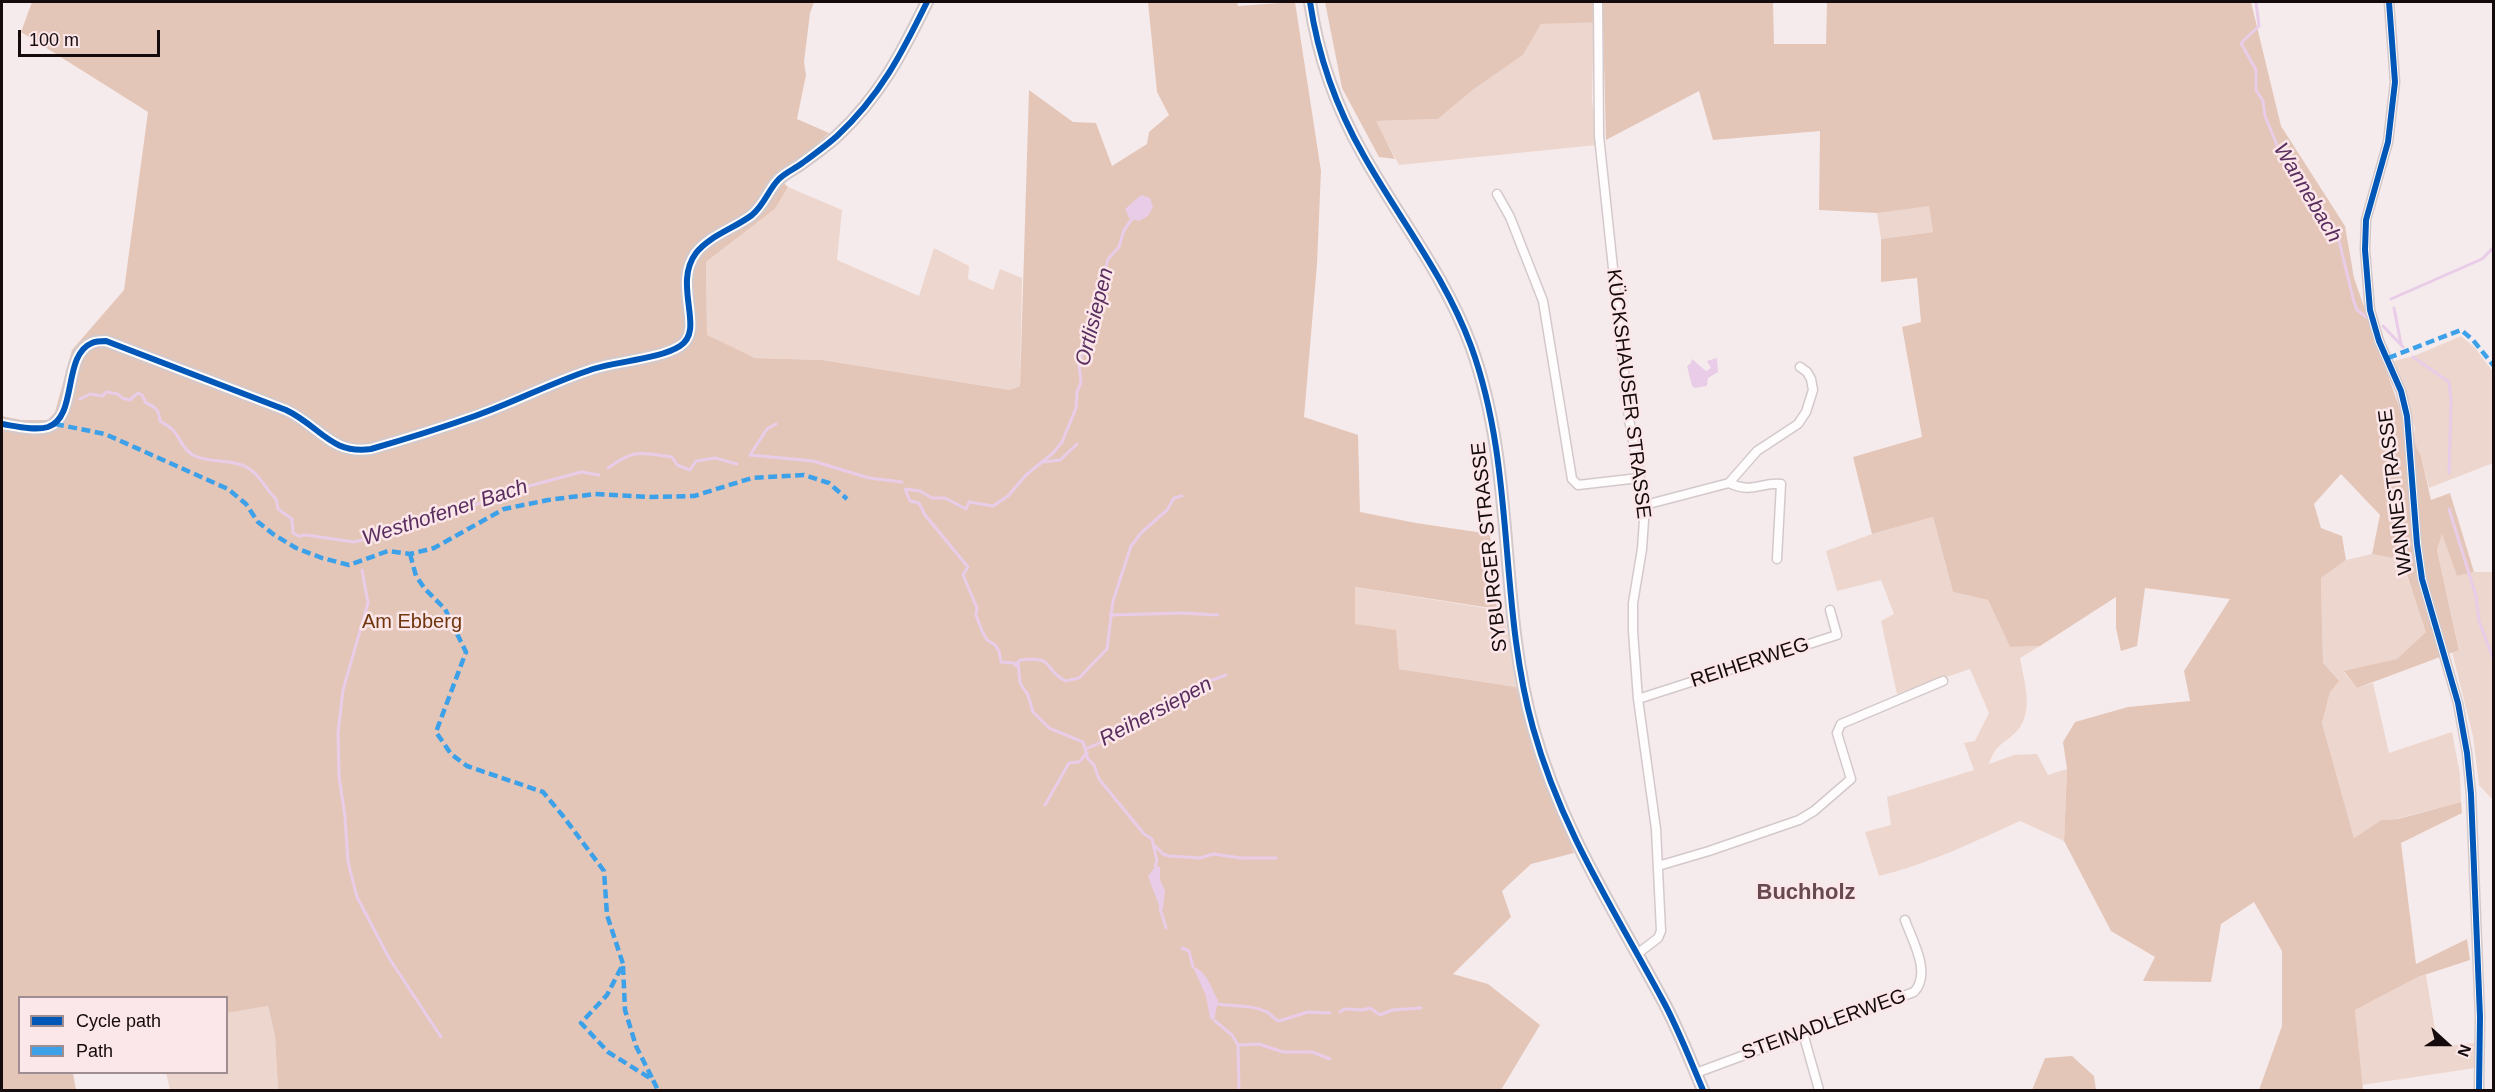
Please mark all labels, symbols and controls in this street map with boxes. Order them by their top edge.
scale bar [21,18,164,56]
text: 100 m [29,30,79,50]
water label: Wannebach [2267,139,2347,247]
water label: Ortlisiepen [1071,265,1119,369]
street label: KÜCKSHAUSER STRASSE [1601,268,1655,520]
street label: WANNESTRASSE [2374,408,2418,576]
street label: SYBURGER STRASSE [1467,441,1513,653]
water label: Westhofener Bach [359,474,531,552]
park label: Am Ebberg [362,610,462,634]
street label: REIHERWEG [1688,633,1812,693]
water label: Reihersiepen [1095,672,1217,752]
district label: Buchholz [1757,880,1855,906]
street label: STEINADLERWEG [1739,984,1909,1066]
legend [18,996,228,1074]
text: Cycle path [76,1011,161,1031]
north arrow [2417,1014,2477,1074]
text: Path [76,1041,113,1061]
text: N [2454,1042,2474,1059]

